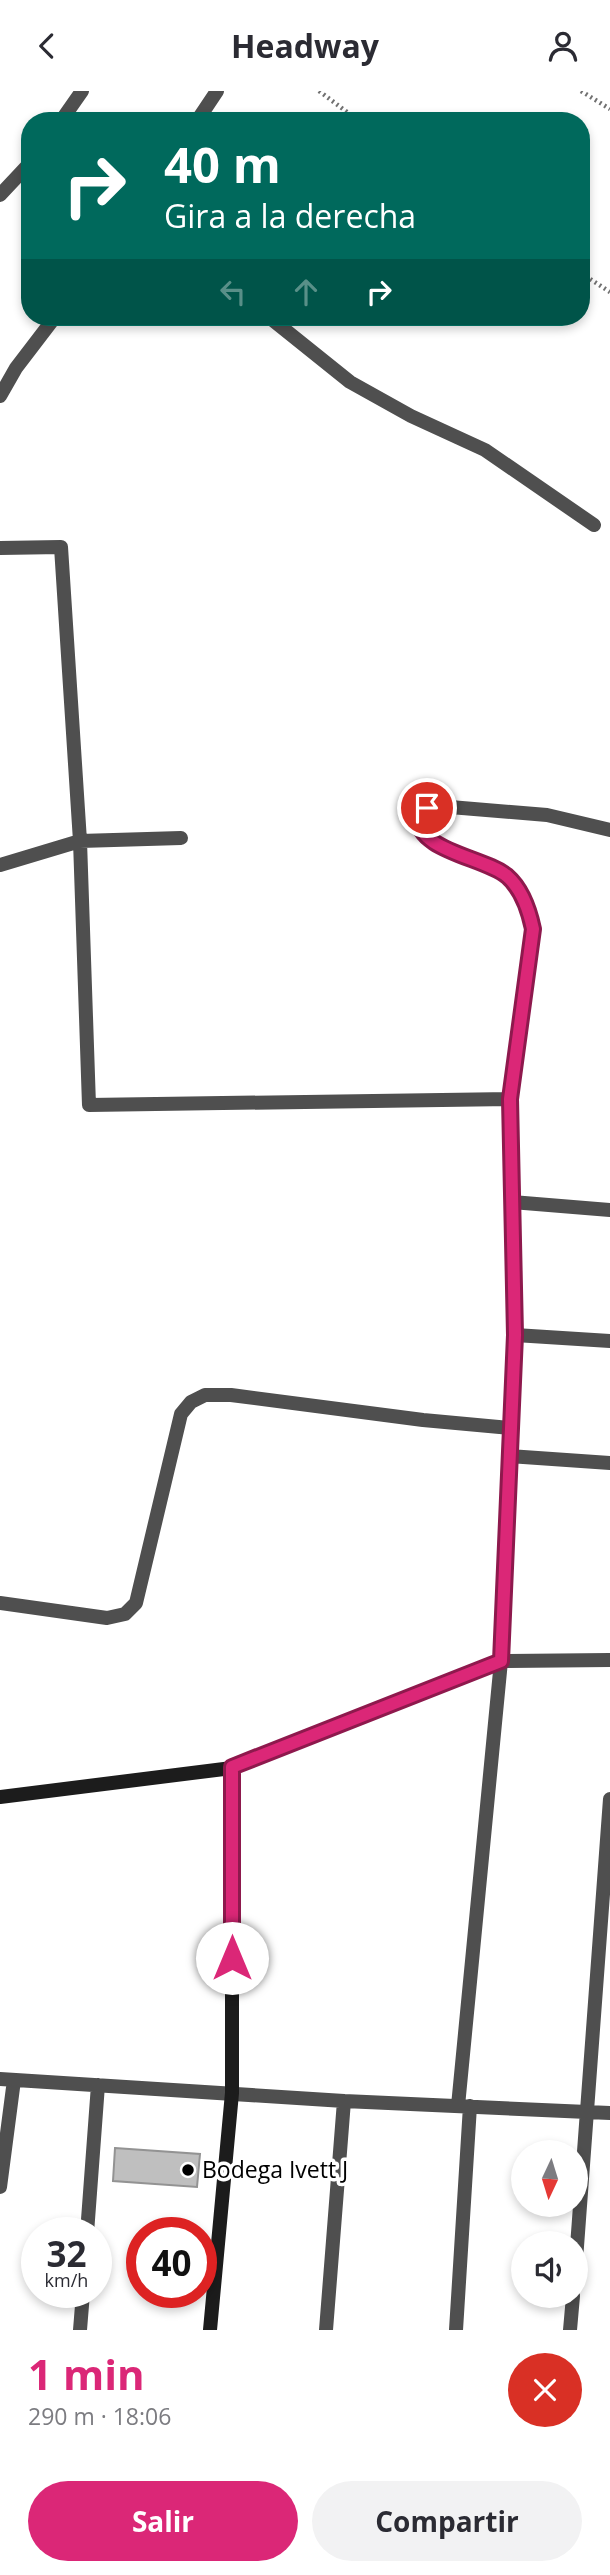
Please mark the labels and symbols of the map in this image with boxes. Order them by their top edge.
pin [397,778,457,838]
position arrow [195,1921,269,1995]
north arrow [511,2140,588,2217]
place label: Bodega Ivett J [202,2153,348,2185]
marker: Bodega Ivett J [180,2162,196,2178]
speed limit sign: 40 [126,2217,217,2308]

